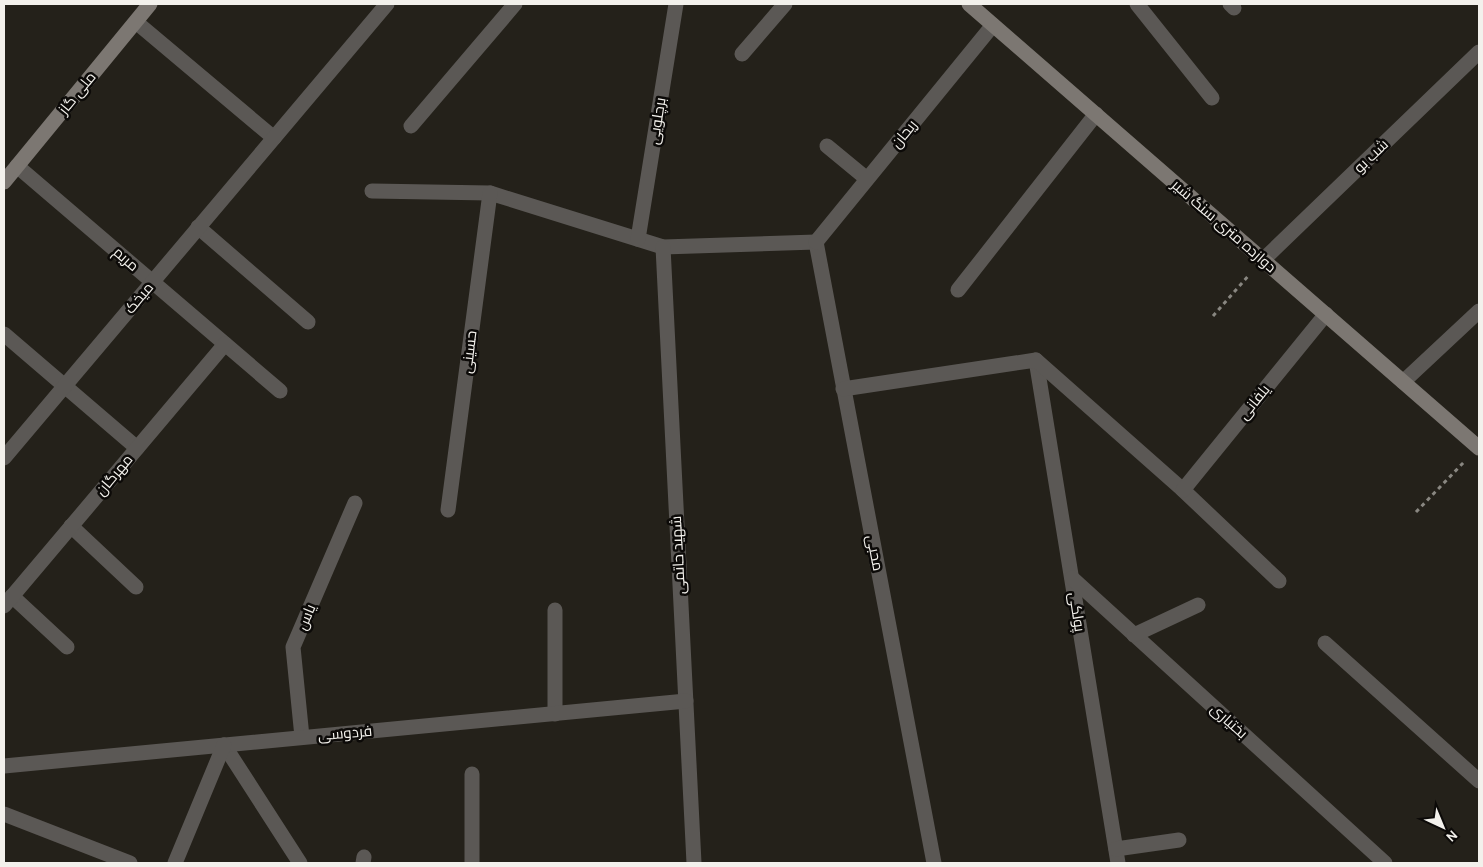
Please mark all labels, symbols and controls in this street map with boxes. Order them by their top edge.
street label: ملی گاز [54,68,100,119]
street label: برچلویی [644,96,671,146]
street label: ریحان [887,116,922,153]
street label: شب بو [1350,135,1392,177]
street label: دوازده متری سنگ شیر [1167,175,1280,277]
street label: مریم [109,243,142,276]
street label: میخک [121,279,157,317]
street label: حسینی [457,329,482,375]
street label: یلفانی [1234,381,1274,424]
street label: مهرگان [91,451,137,500]
street label: شهید حاتمی [667,515,690,595]
street label: محبی [862,533,887,573]
street label: پولکی [1064,591,1089,633]
street label: یاس [293,601,320,633]
street label: بختیاری [1206,700,1251,743]
street label: فردوسی [317,722,373,745]
north arrow [1418,802,1468,852]
text: N [1442,826,1461,846]

